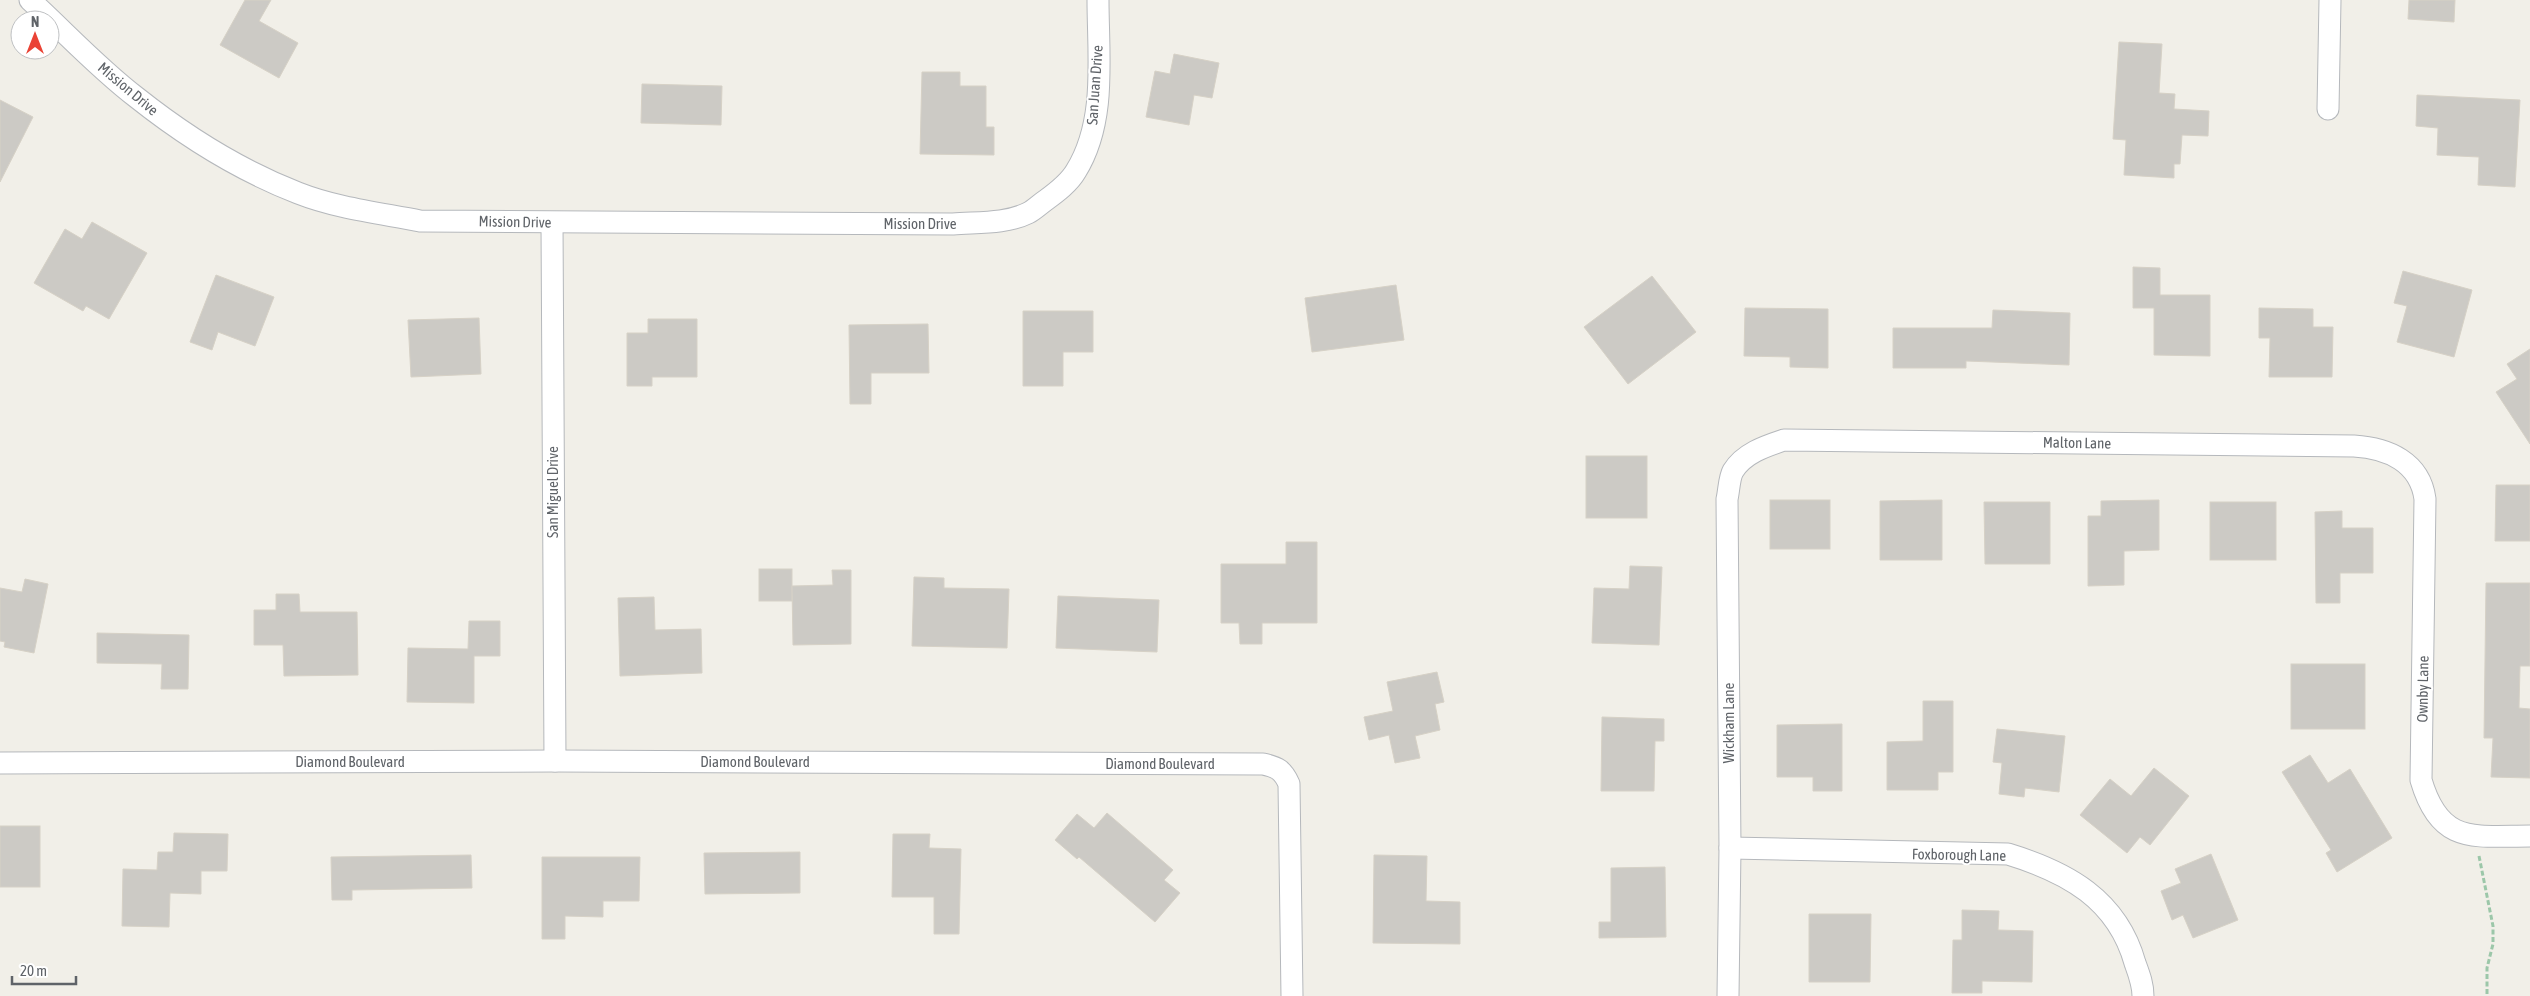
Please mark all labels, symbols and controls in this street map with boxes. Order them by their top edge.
north arrow [10,10,60,60]
text: N [31,14,39,30]
street label: San Juan Drive [1083,44,1106,125]
street label: Mission Drive [95,59,162,119]
street label: Mission Drive [478,212,552,231]
street label: Mission Drive [883,215,957,232]
street label: Malton Lane [2043,433,2112,452]
street label: San Miguel Drive [544,446,561,538]
street label: Ownby Lane [2413,655,2432,723]
street label: Wickham Lane [1720,683,1737,763]
street label: Diamond Boulevard [295,753,405,770]
street label: Diamond Boulevard [700,753,810,770]
street label: Diamond Boulevard [1105,755,1215,772]
street label: Foxborough Lane [1912,845,2006,864]
scale bar [12,954,76,986]
text: 20 m [20,962,47,979]

